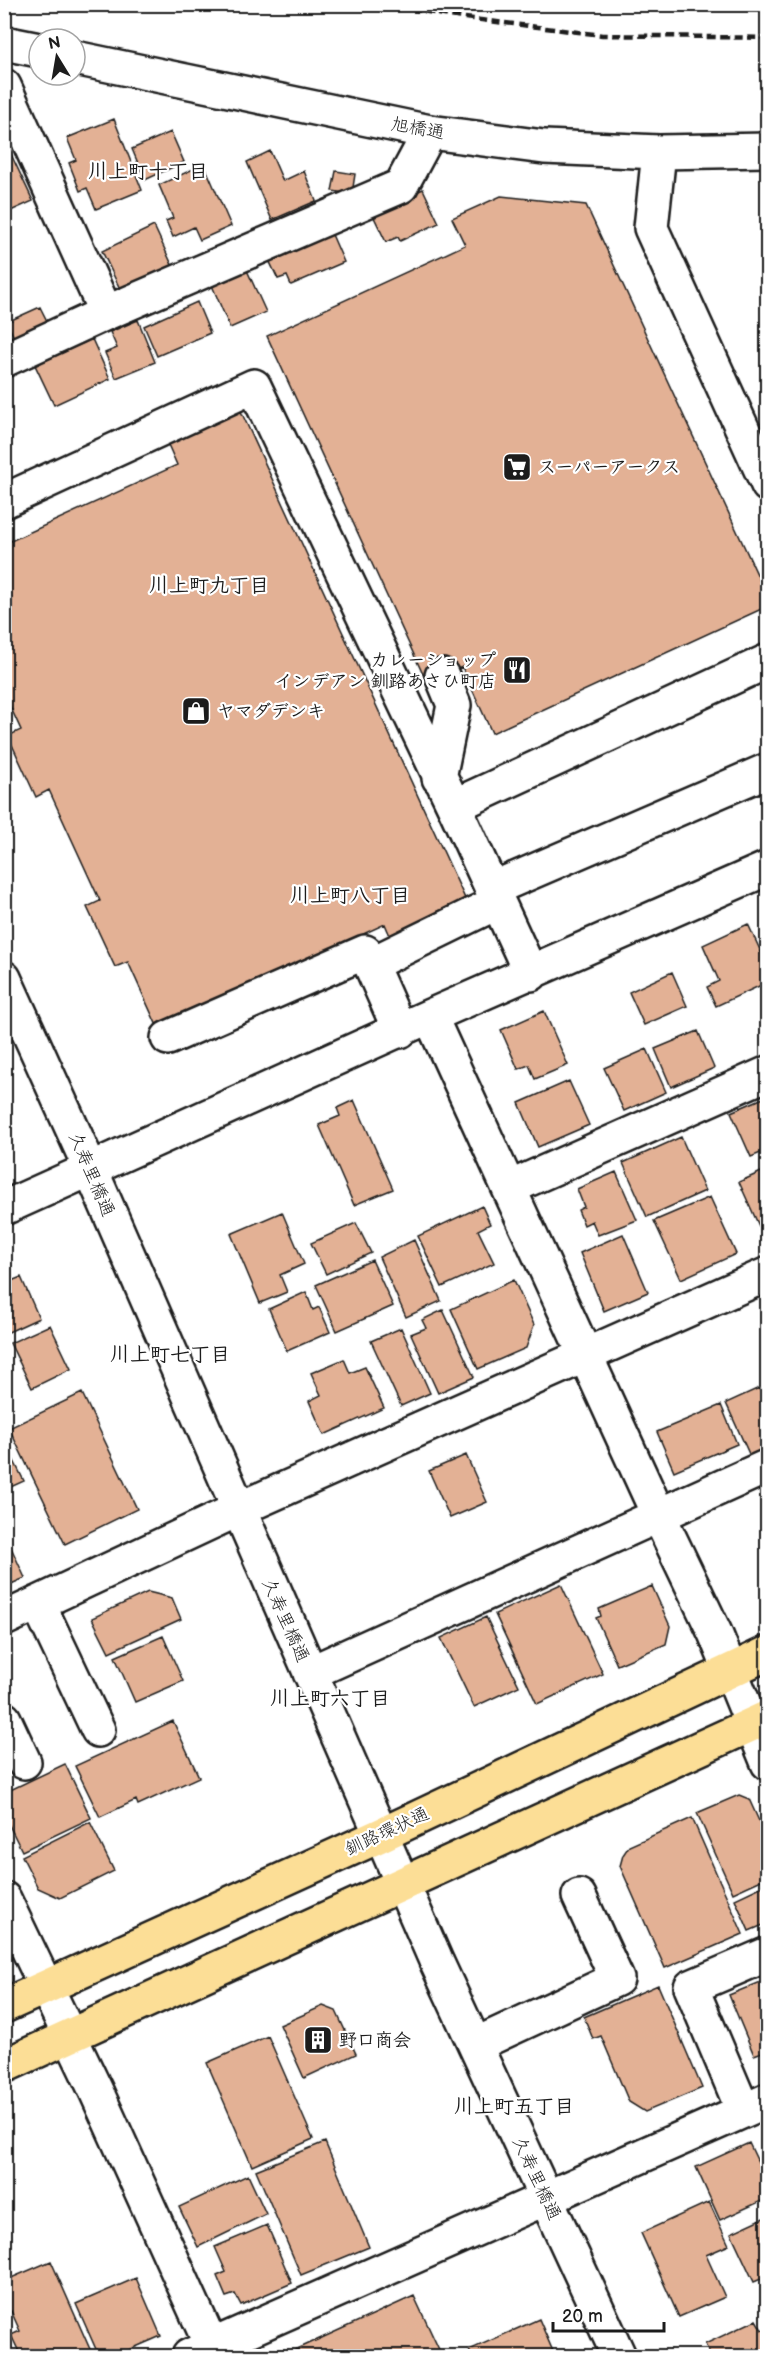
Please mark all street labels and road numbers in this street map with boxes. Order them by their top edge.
street label: 旭橋通 [390,113,446,144]
street label: 久寿里橋通 [64,1129,119,1220]
street label: 久寿里橋通 [258,1575,313,1666]
street label: 釧路環状通 [342,1803,432,1860]
street label: 久寿里橋通 [508,2133,565,2223]

